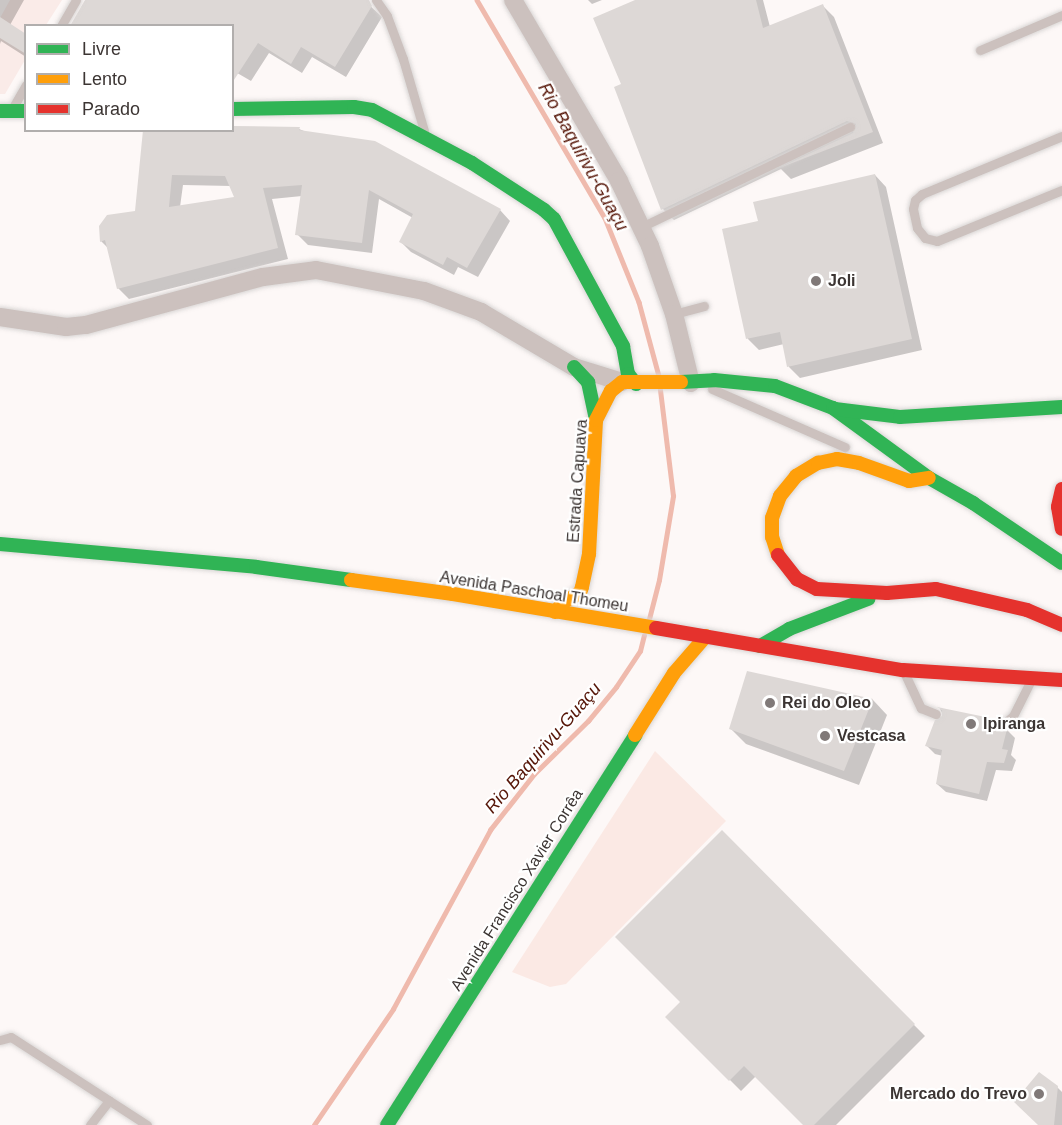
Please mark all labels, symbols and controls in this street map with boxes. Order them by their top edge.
legend [24,24,234,132]
text: Livre [82,39,121,59]
text: Lento [82,69,127,89]
water label: Rio Baquirivu-Guaçu [533,79,633,235]
text: Parado [82,99,140,119]
place label: Joli [828,271,856,291]
marker: Joli [809,274,823,288]
street label: Estrada Capuava [564,419,592,543]
street label: Avenida Paschoal Thomeu [438,568,630,616]
water label: Rio Baquirivu-Guaçu [480,678,606,818]
place label: Rei do Oleo [782,693,871,713]
marker: Rei do Oleo [763,696,777,710]
place label: Ipiranga [983,714,1045,734]
marker: Ipiranga [964,717,978,731]
place label: Vestcasa [837,726,906,746]
marker: Vestcasa [818,729,832,743]
street label: Avenida Francisco Xavier Corrêa [447,785,587,995]
place label: Mercado do Trevo [890,1084,1027,1104]
marker: Mercado do Trevo [1032,1087,1046,1101]

